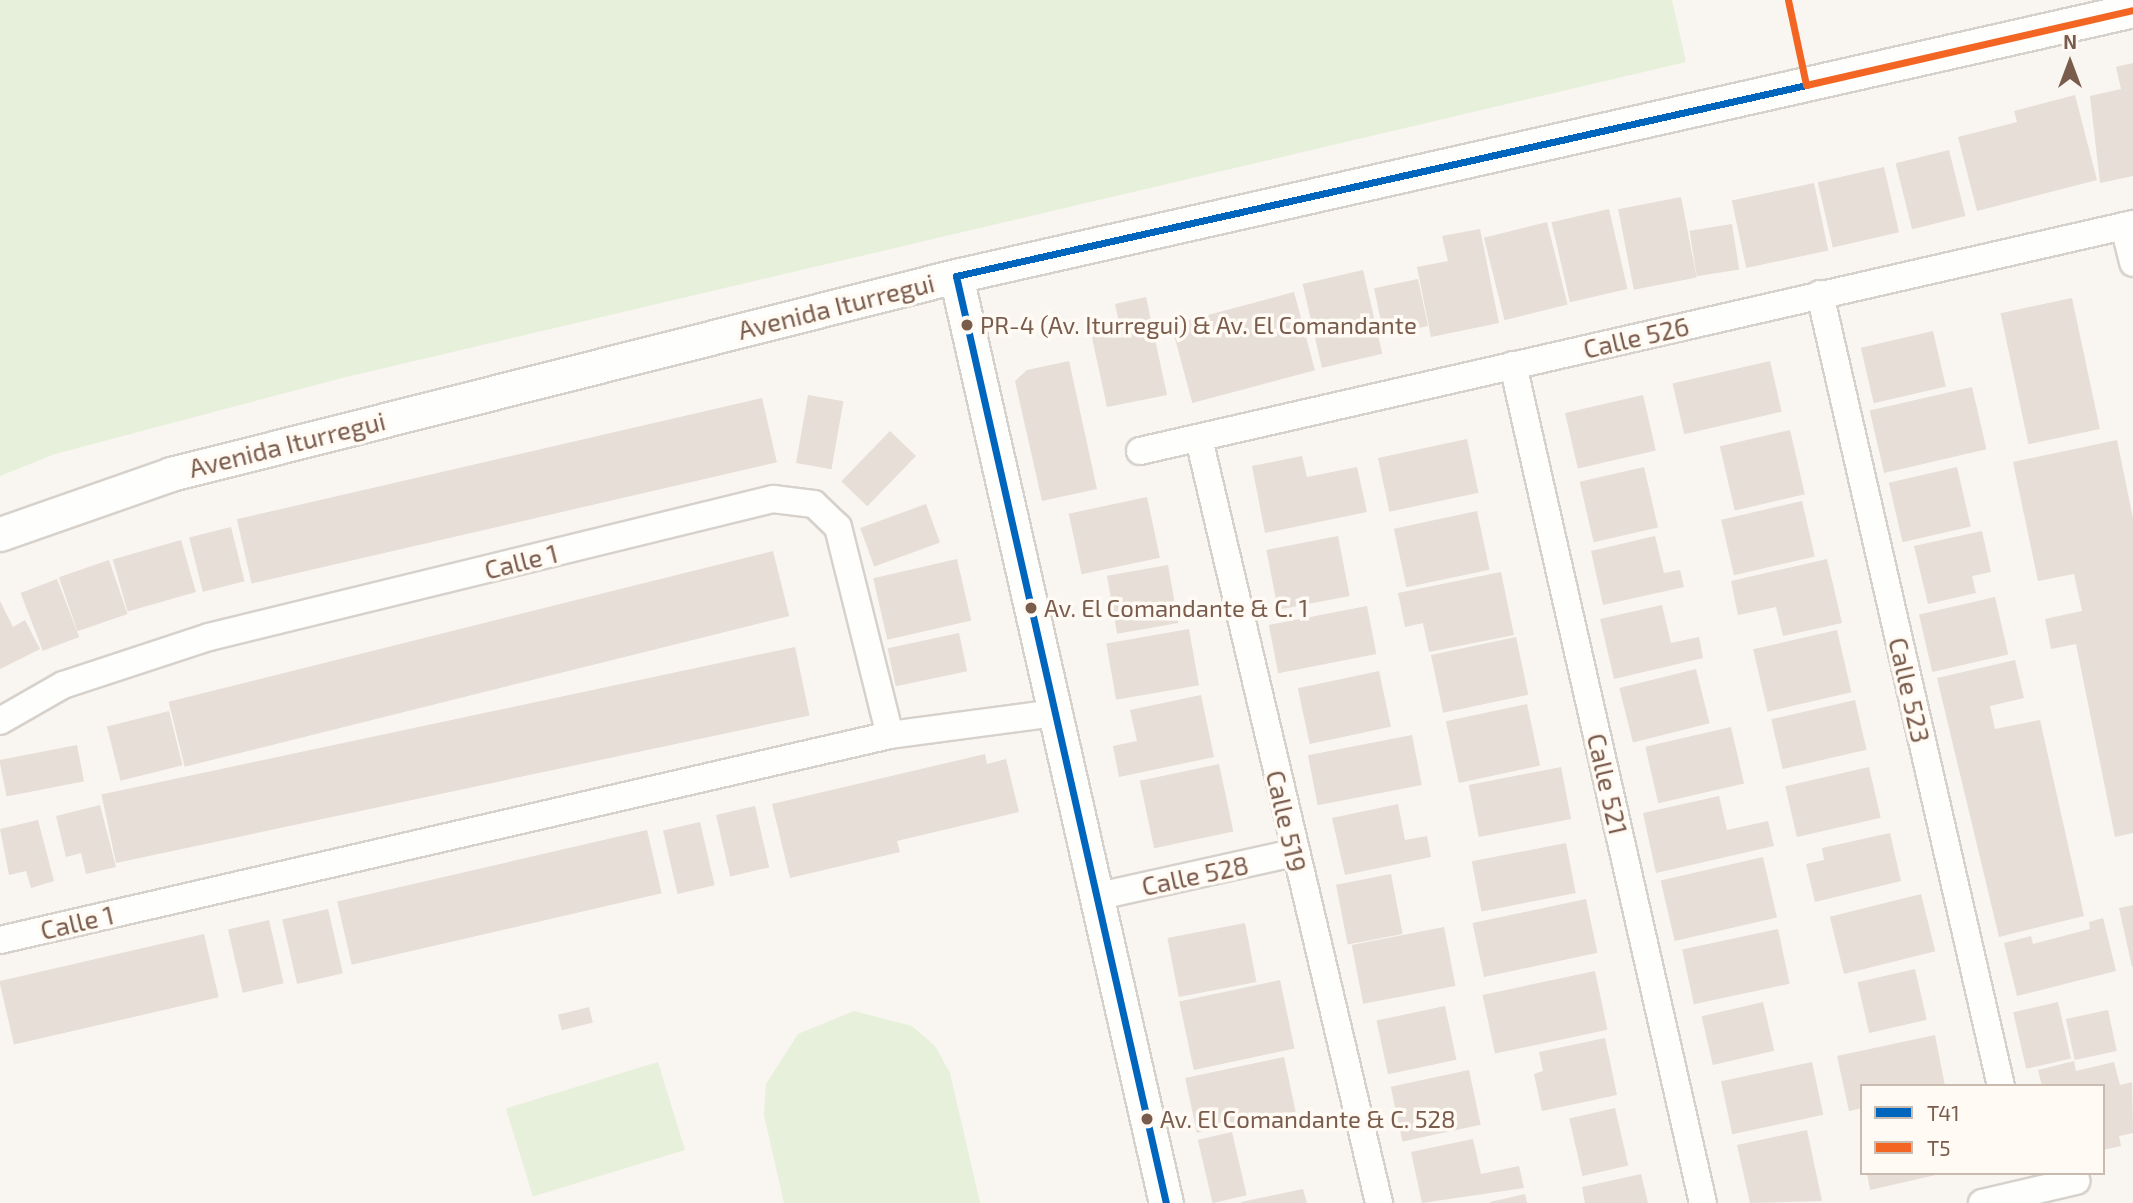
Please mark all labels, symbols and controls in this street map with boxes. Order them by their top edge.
north arrow [2035,28,2105,98]
text: N [2063,30,2077,53]
street label: Avenida Iturregui [734,266,938,346]
street label: Calle 526 [1580,310,1692,364]
place label: PR-4 (Av. Iturregui) & Av. El Comandante [980,311,1418,339]
marker: PR-4 (Av. Iturregui) & Av. El Comandante [960,318,974,332]
street label: Avenida Iturregui [185,404,389,484]
street label: Calle 1 [481,537,561,585]
place label: Av. El Comandante & C. 1 [1044,594,1309,622]
marker: Av. El Comandante & C. 1 [1024,601,1038,615]
street label: Calle 523 [1883,634,1937,746]
street label: Calle 521 [1581,730,1635,838]
street label: Calle 519 [1260,767,1314,875]
street label: Calle 528 [1139,848,1251,902]
street label: Calle 1 [37,898,117,946]
legend [1860,1084,2105,1175]
text: T41 [1927,1100,1960,1125]
place label: Av. El Comandante & C. 528 [1160,1105,1456,1133]
marker: Av. El Comandante & C. 528 [1140,1112,1154,1126]
text: T5 [1927,1135,1950,1160]

